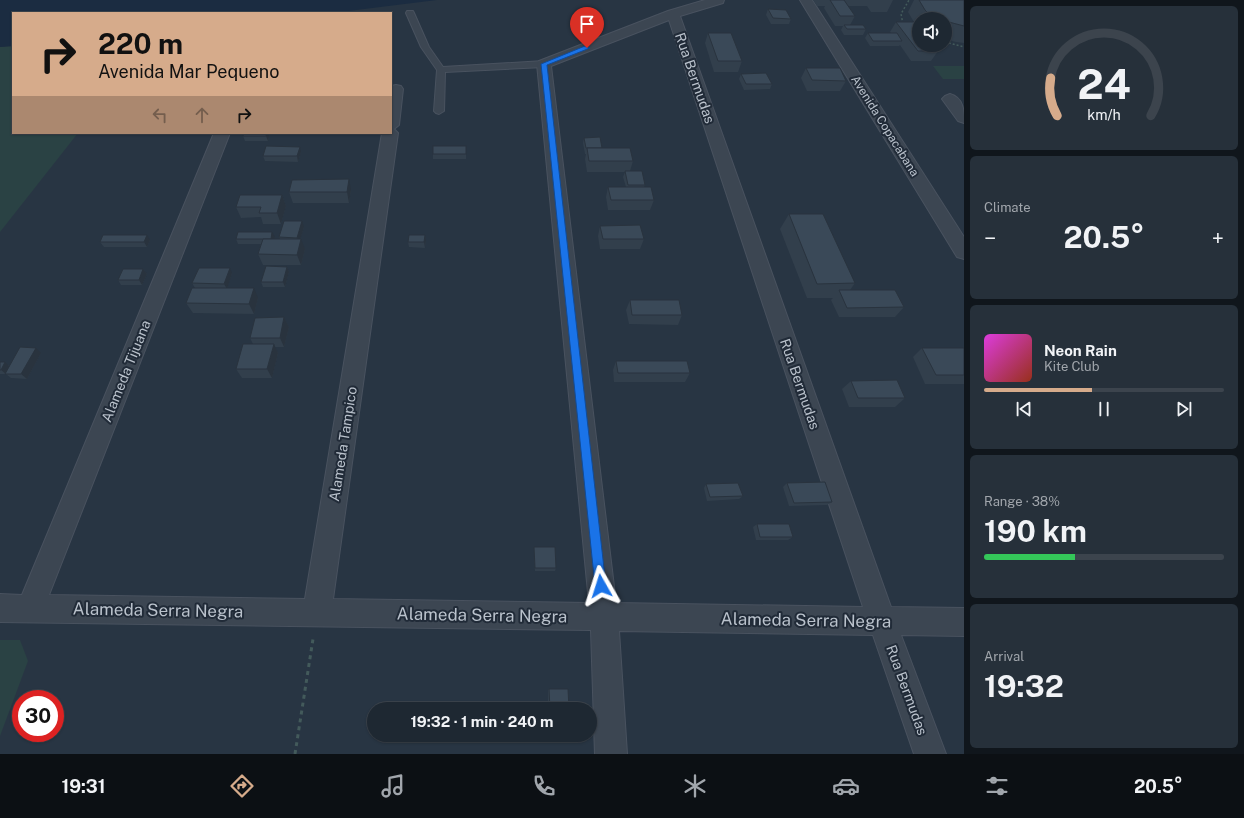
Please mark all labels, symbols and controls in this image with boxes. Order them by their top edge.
pin [570,7.0,604,48]
map controls [912,12,952,52]
button: sound [912,12,952,52]
icon: arrive [576,13,598,35]
text: 220 m [98,27,183,60]
icon: right [32,28,84,80]
street label: Rua Bermudas [672,31,718,125]
text: 24 [1077,59,1131,108]
text: Avenida Mar Pequeno [98,61,279,82]
street label: Avenida Copacabana [848,73,922,179]
icon: left [149,104,171,126]
icon: ahead [191,104,213,126]
icon: right [233,104,255,126]
text: km/h [1087,105,1121,122]
text: Climate [984,200,1031,215]
text: 20.5° [1064,219,1144,255]
text: − [984,225,996,251]
text: + [1212,225,1224,251]
street label: Alameda Tijuana [98,318,154,424]
street label: Rua Bermudas [777,337,823,431]
text: Neon Rain [1044,342,1117,359]
text: Kite Club [1044,359,1099,374]
street label: Alameda Tampico [326,385,360,503]
icon: previous [1013,398,1035,420]
icon: pause [1093,398,1115,420]
icon: next [1173,398,1195,420]
text: Range · 38% [984,494,1060,509]
text: 190 km [984,513,1087,549]
position arrow [580,565,622,607]
street label: Alameda Serra Negra [72,599,244,621]
street label: Alameda Serra Negra [396,604,568,626]
street label: Alameda Serra Negra [720,609,892,631]
street label: Rua Bermudas [883,643,931,737]
text: Arrival [984,649,1024,664]
text: 19:32 [984,668,1064,704]
speed limit sign: 30 [12,690,64,742]
text: 19:32 · 1 min · 240 m [410,713,554,730]
icon: directions [228,772,256,800]
icon: music [379,772,407,800]
icon: phone [530,772,558,800]
icon: climate [681,772,709,800]
icon: car [832,772,860,800]
icon: filters [983,772,1011,800]
text: 19:31 [61,776,106,797]
text: 20.5° [1134,776,1182,797]

